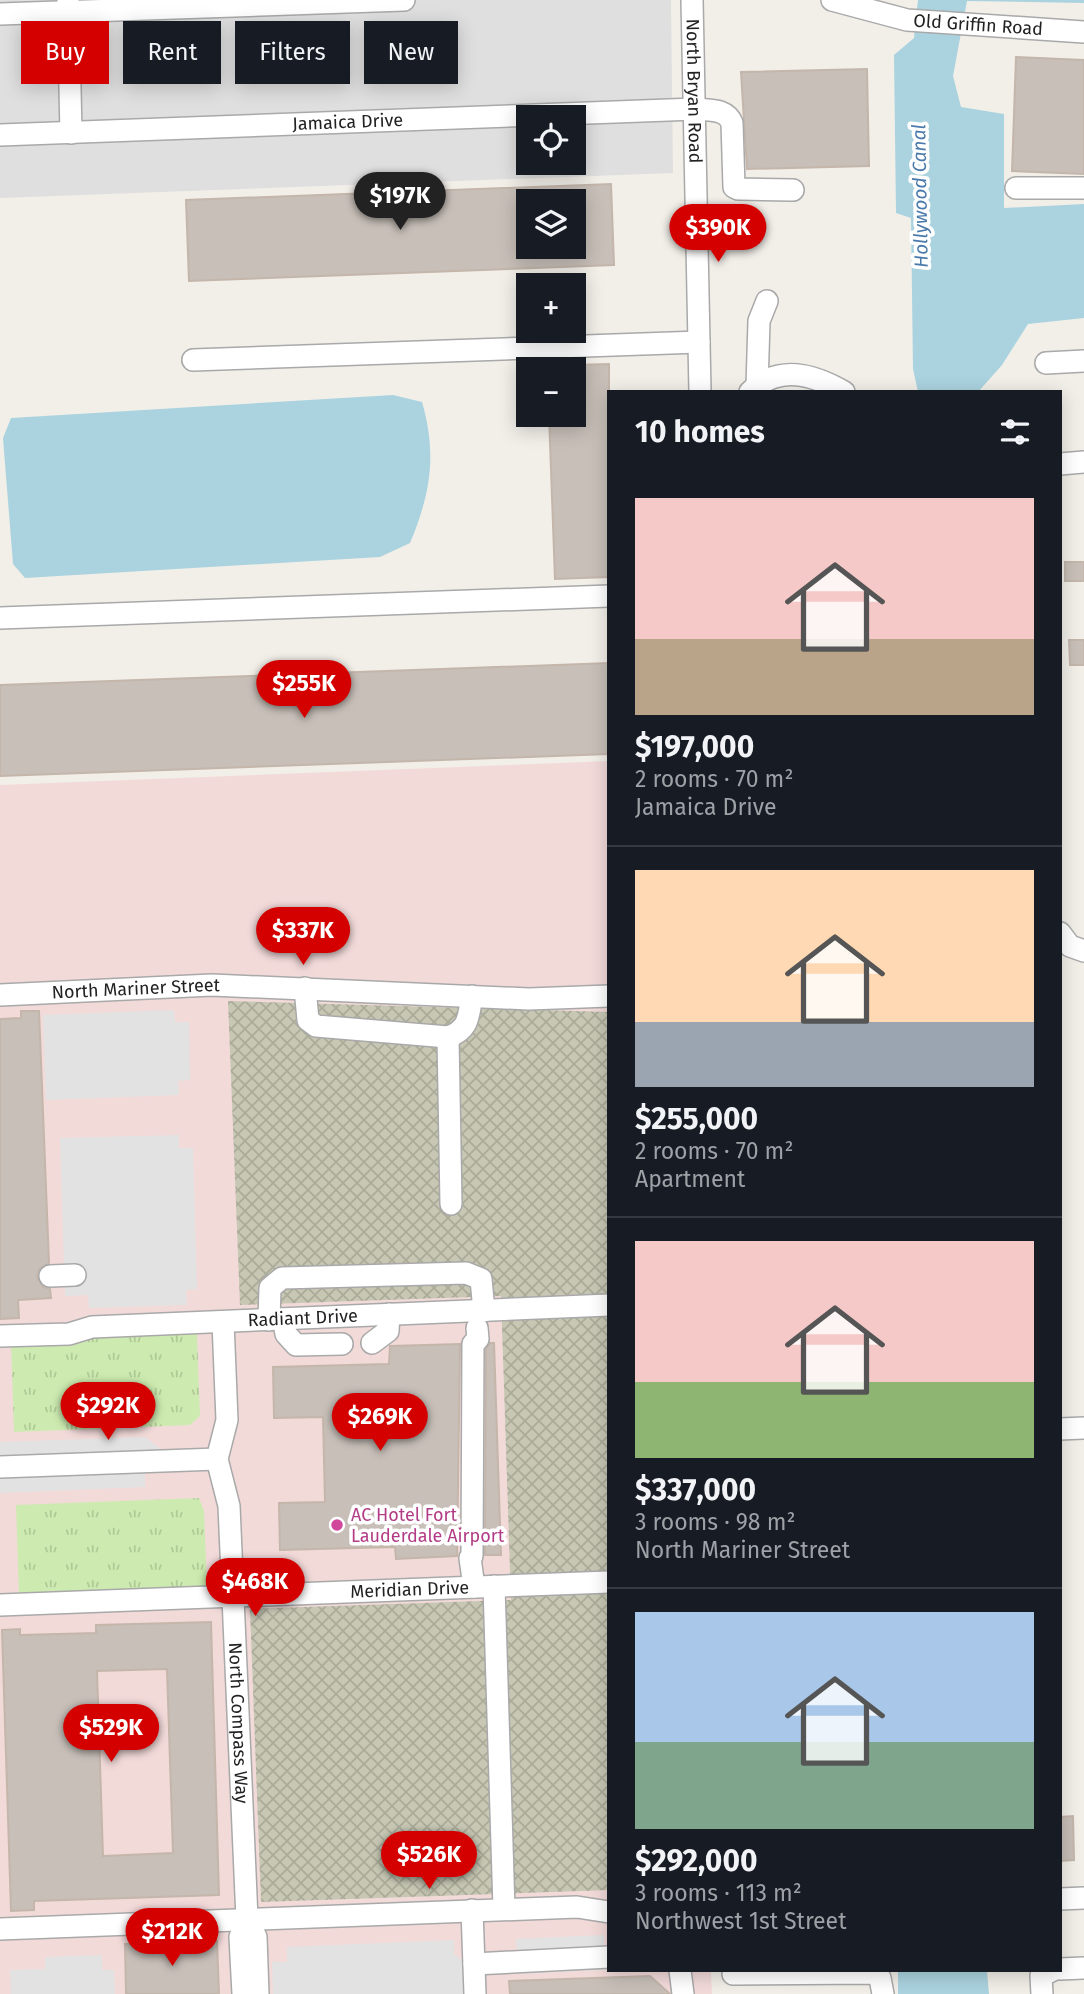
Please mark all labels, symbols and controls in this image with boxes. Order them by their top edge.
street label: Old Griffin Road [913,9,1044,40]
street label: North Bryan Road [681,18,706,164]
chip: Buy [21,21,109,84]
chip: Rent [123,21,221,84]
chip: Filters [235,21,350,84]
chip: New [364,21,458,84]
map controls [516,105,586,427]
button: locate [516,105,586,175]
street label: Jamaica Drive [292,109,404,135]
water label: Hollywood Canal [907,124,933,268]
pin: $197K [351,173,449,232]
text: $197K [370,181,430,209]
button: layers [516,189,586,259]
pin: $390K [669,204,767,264]
text: $390K [685,213,751,241]
button: + [516,273,586,343]
button: − [516,357,586,427]
icon: filters [996,413,1034,451]
text: 10 homes [635,414,765,450]
icon: home [772,544,898,670]
pin: $255K [255,660,353,720]
text: $255K [272,669,336,697]
text: $197,000 [635,729,754,765]
text: 2 rooms · 70 m² [635,765,793,793]
text: Jamaica Drive [635,793,777,821]
pin: $337K [254,908,352,967]
text: $337K [272,916,334,944]
icon: home [772,916,898,1042]
street label: North Mariner Street [51,974,221,1004]
text: $255,000 [635,1101,758,1137]
text: 2 rooms · 70 m² [635,1137,793,1165]
text: Apartment [635,1165,745,1193]
icon: home [772,1287,898,1413]
street label: Radiant Drive [247,1305,358,1331]
pin: $292K [59,1382,157,1442]
text: $292K [77,1391,139,1419]
pin: $269K [331,1394,429,1453]
text: $269K [348,1402,412,1430]
text: $337,000 [635,1472,756,1508]
place label: AC Hotel Fort Lauderdale Airport [351,1504,505,1547]
text: 3 rooms · 98 m² [635,1508,795,1536]
marker: AC Hotel Fort Lauderdale Airport [329,1517,345,1533]
text: North Mariner Street [635,1536,850,1564]
pin: $468K [206,1558,304,1618]
text: $468K [222,1567,288,1595]
street label: Meridian Drive [350,1576,470,1603]
street label: North Compass Way [224,1642,253,1804]
icon: home [772,1658,898,1784]
pin: $529K [62,1704,160,1764]
text: $529K [79,1713,143,1741]
pin: $526K [380,1832,478,1891]
text: $526K [397,1840,461,1868]
text: $292,000 [635,1843,758,1879]
text: 3 rooms · 113 m² [635,1879,802,1907]
text: Northwest 1st Street [635,1907,846,1935]
pin: $212K [123,1909,221,1968]
text: $212K [142,1917,202,1945]

